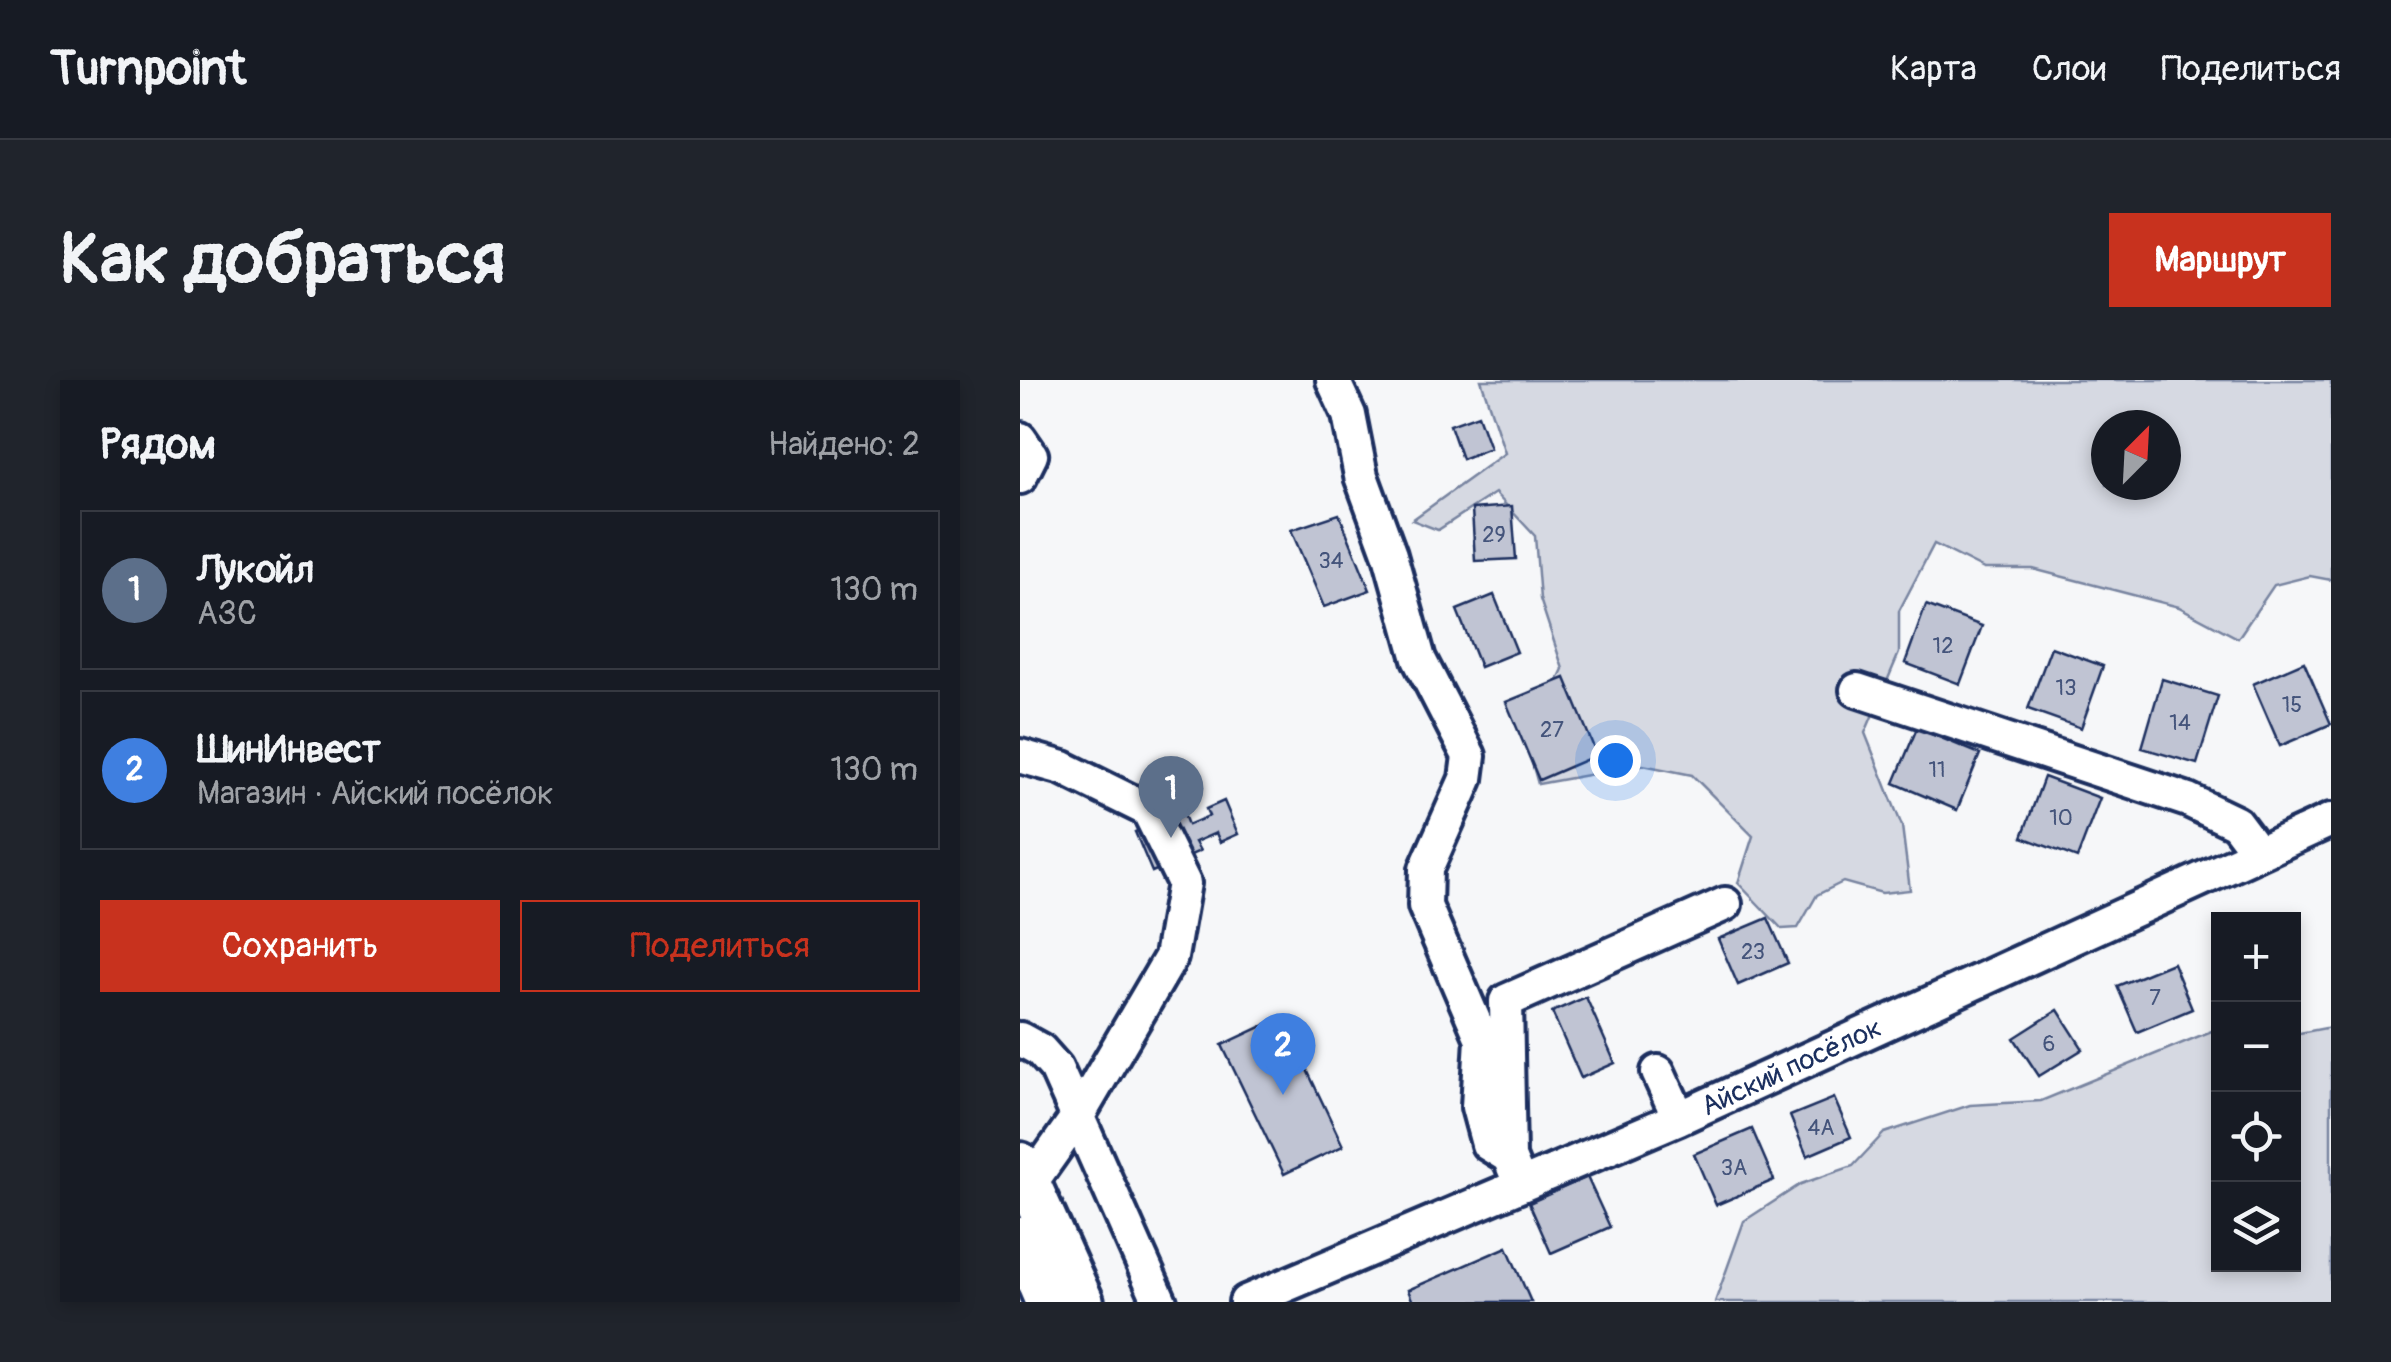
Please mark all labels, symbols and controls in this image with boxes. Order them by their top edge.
text: Turnpoint [50,39,246,99]
text: Карта [1890,47,1977,91]
text: Слои [2032,47,2106,91]
text: Поделиться [2161,47,2341,91]
button: Маршрут [2109,213,2331,307]
text: Как добраться [60,216,505,304]
north arrow [2091,410,2181,500]
text: Рядом [100,419,216,471]
text: Найдено: 2 [768,425,920,465]
house number: 29 [1482,521,1506,549]
text: Лукойл [197,546,314,594]
house number: 34 [1318,547,1344,575]
text: 1 [128,570,141,610]
text: 130 m [830,570,918,610]
text: АЗС [197,594,257,634]
house number: 12 [1933,632,1953,660]
house number: 13 [2056,674,2076,702]
house number: 15 [2282,691,2302,719]
house number: 14 [2169,709,2191,737]
house number: 27 [1540,716,1564,744]
text: ШинИнвест [197,726,381,774]
your location [1590,735,1641,786]
text: 2 [126,750,143,790]
text: 130 m [830,750,918,790]
pin: 1 [1138,756,1204,838]
house number: 11 [1928,756,1946,784]
text: Магазин · Айский посёлок [197,774,554,814]
house number: 10 [2049,804,2073,832]
button: Сохранить [100,900,500,992]
button: Поделиться [520,900,920,992]
map controls [2211,912,2301,1272]
button: + [2211,912,2301,1002]
house number: 23 [1741,938,1765,966]
house number: 7 [2149,984,2161,1012]
button: − [2211,1002,2301,1092]
street label: Айский посёлок [1696,1010,1887,1124]
pin: 2 [1250,1012,1316,1095]
house number: 6 [2043,1030,2055,1058]
button: locate [2211,1092,2301,1182]
house number: 4А [1807,1114,1835,1142]
house number: 3А [1721,1154,1747,1182]
button: layers [2211,1182,2301,1272]

